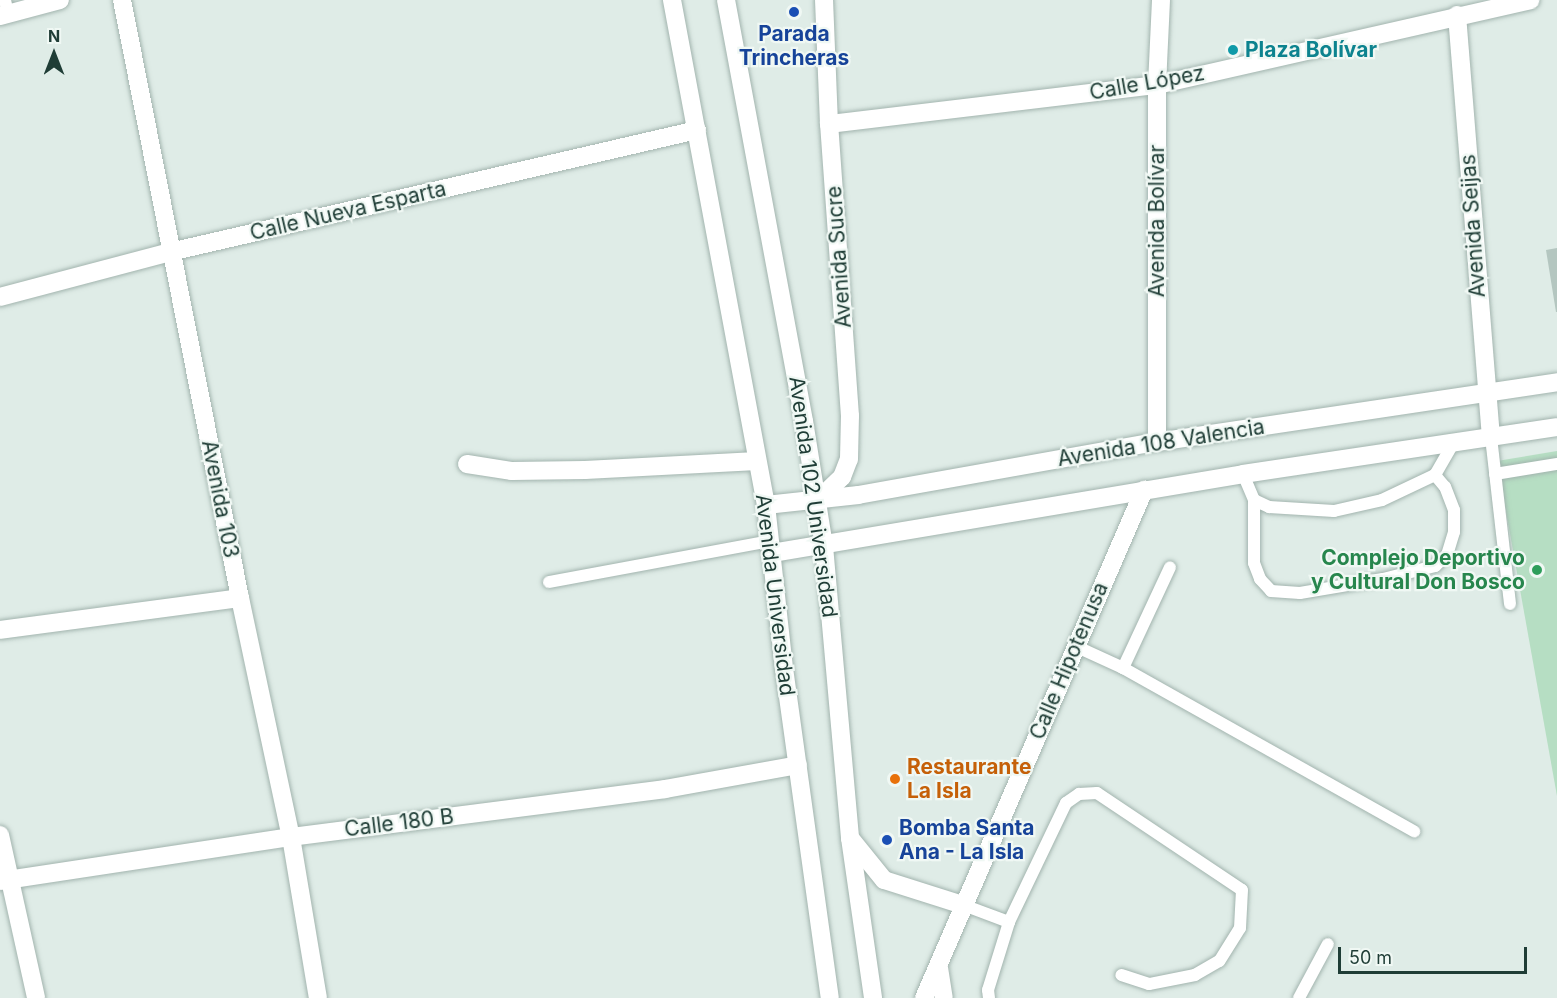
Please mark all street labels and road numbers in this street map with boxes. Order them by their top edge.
street label: Calle López [1088,60,1206,106]
street label: Avenida Bolívar [1144,145,1170,297]
street label: Avenida Seijas [1455,154,1491,298]
street label: Calle Nueva Esparta [247,176,449,246]
street label: Avenida Sucre [821,185,857,329]
street label: Avenida 102 Universidad [784,375,842,619]
street label: Avenida 108 Valencia [1056,414,1266,472]
street label: Avenida 103 [196,438,244,560]
street label: Avenida Universidad [750,493,800,697]
street label: Calle Hipotenusa [1025,579,1113,743]
street label: Calle 180 B [343,804,455,842]

